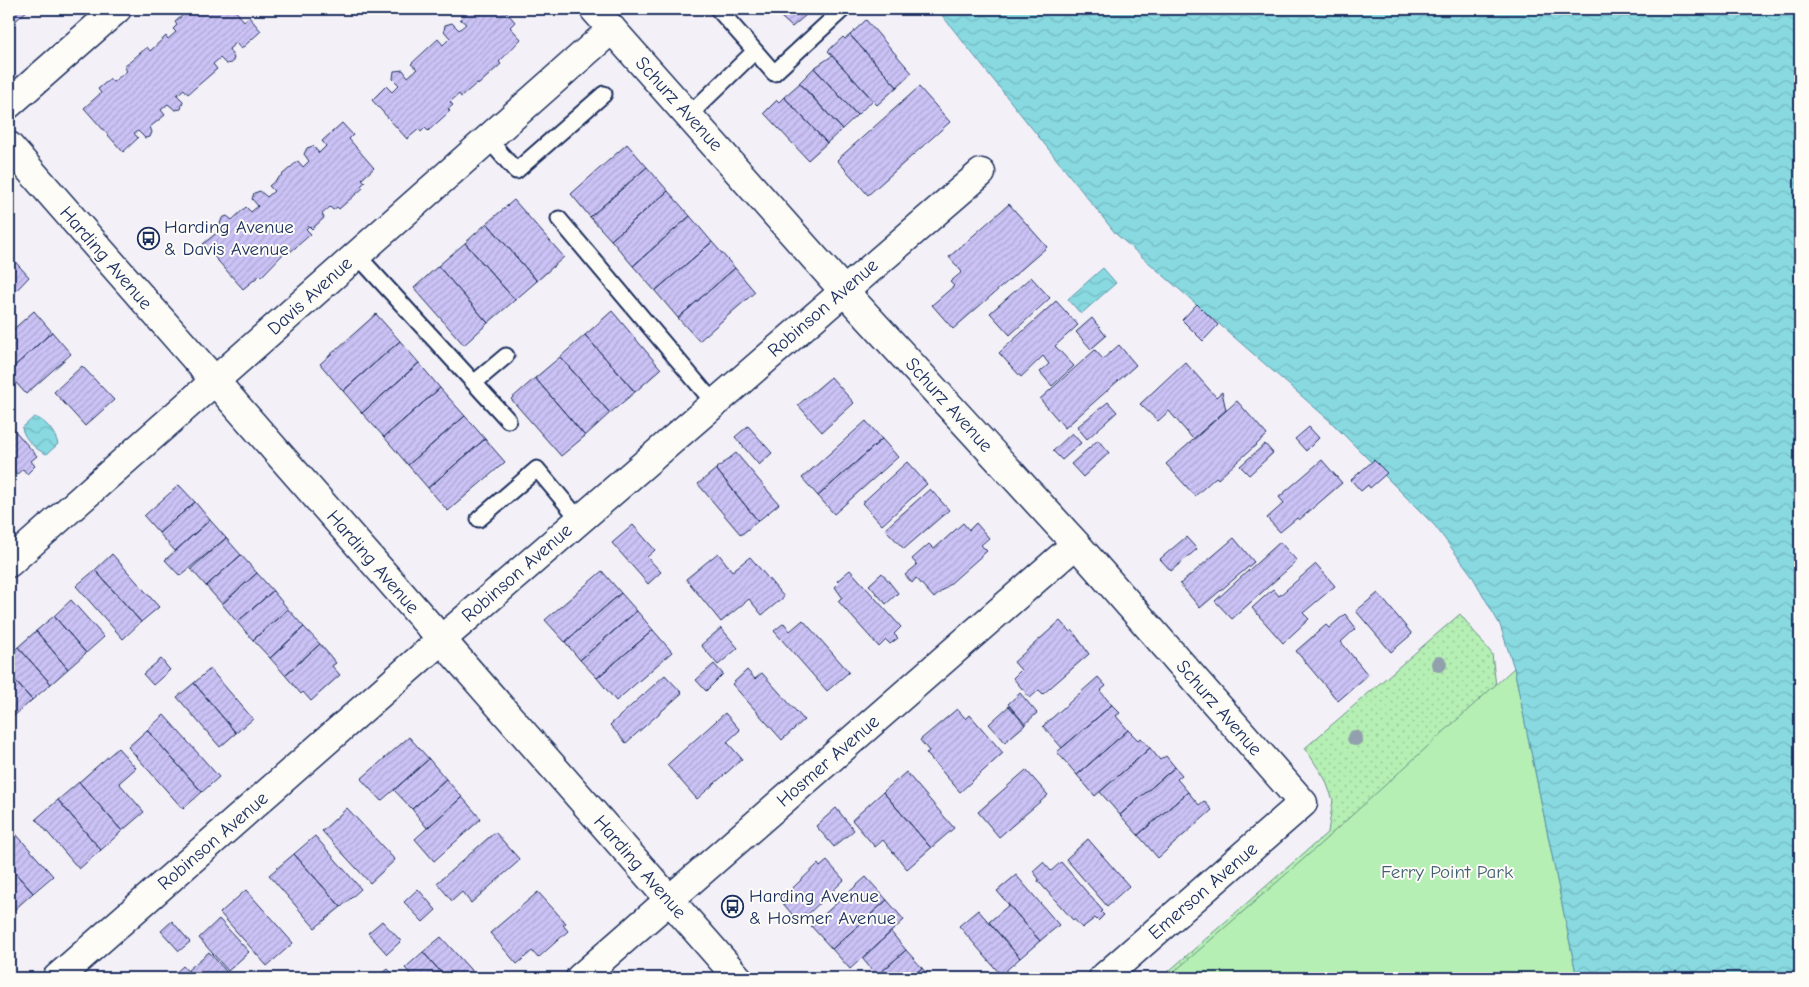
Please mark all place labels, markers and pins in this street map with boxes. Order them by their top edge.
place label: Harding Avenue & Davis Avenue [164,216,294,260]
bus stop icon: Harding Avenue & Davis Avenue [136,226,160,250]
place label: Harding Avenue & Hosmer Avenue [749,885,896,929]
bus stop icon: Harding Avenue & Hosmer Avenue [721,895,745,919]

